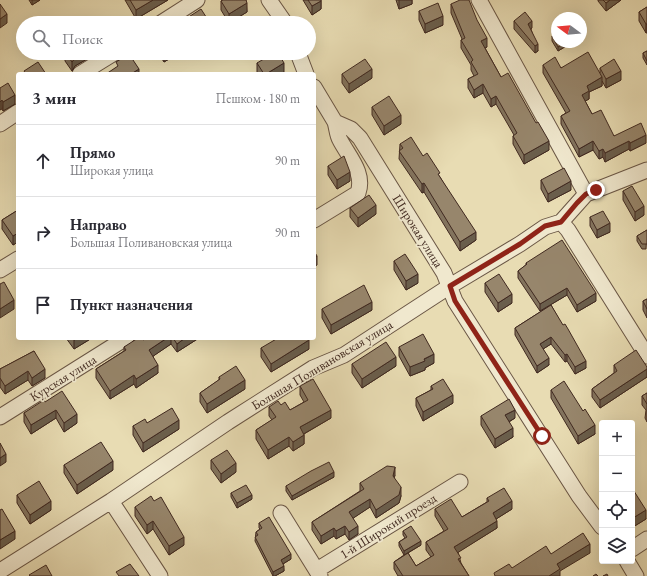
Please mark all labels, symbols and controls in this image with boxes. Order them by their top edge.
north arrow [551,12,587,48]
search box [16,16,316,60]
icon: search [30,27,52,49]
text: Поиск [62,29,103,48]
text: 3 мин [32,87,76,109]
text: Пешком · 180 m [216,90,300,107]
text: Прямо [70,143,115,162]
icon: ahead [32,150,54,172]
text: 90 m [275,152,300,169]
text: Широкая улица [70,162,153,179]
route end [587,181,605,199]
street label: Широкая улица [389,191,448,272]
text: Направо [70,215,127,234]
icon: right [32,222,54,244]
text: 90 m [275,224,300,241]
text: Большая Поливановская улица [70,234,232,251]
icon: arrive [32,294,54,316]
text: Пункт назначения [70,295,193,314]
street label: Большая Поливановская улица [248,316,397,414]
street label: Курская улица [26,350,100,405]
map controls [599,420,635,564]
button: + [599,420,635,456]
route start [533,427,551,445]
button: − [599,456,635,492]
street label: 1-й Широкий проезд [337,489,440,563]
button: locate [599,492,635,528]
button: layers [599,528,635,564]

